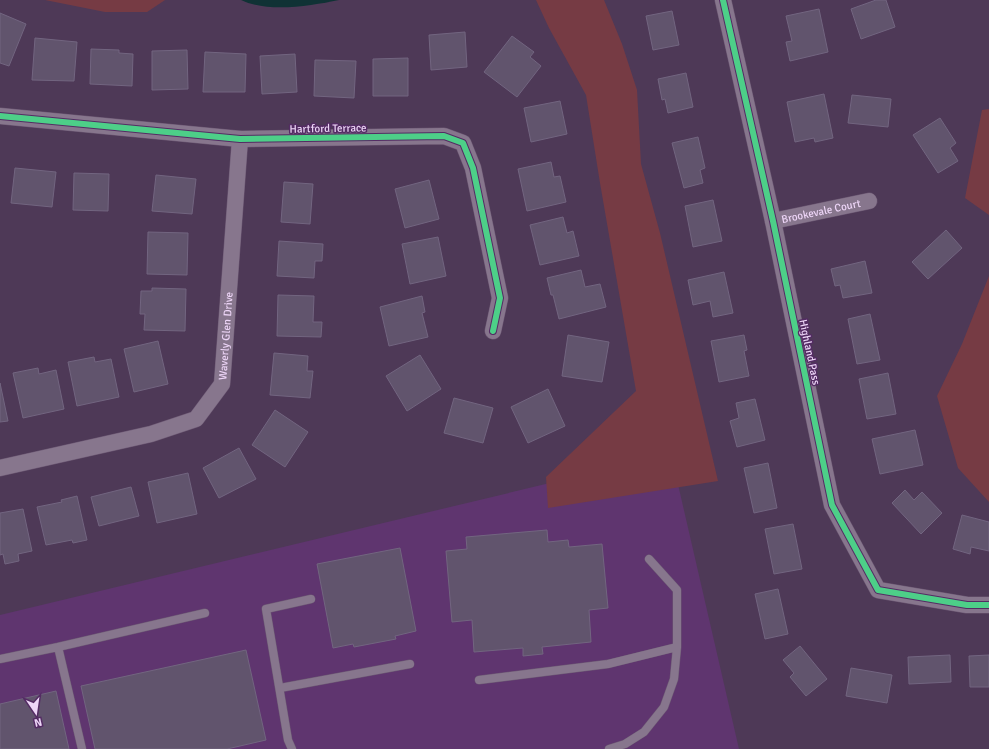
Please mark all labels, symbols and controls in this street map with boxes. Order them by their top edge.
street label: Hartford Terrace [289,121,367,136]
street label: Brookevale Court [780,197,862,226]
street label: Waverly Glen Drive [216,291,236,380]
street label: Highland Pass [796,318,823,386]
north arrow [16,693,56,733]
text: N [33,715,43,729]

